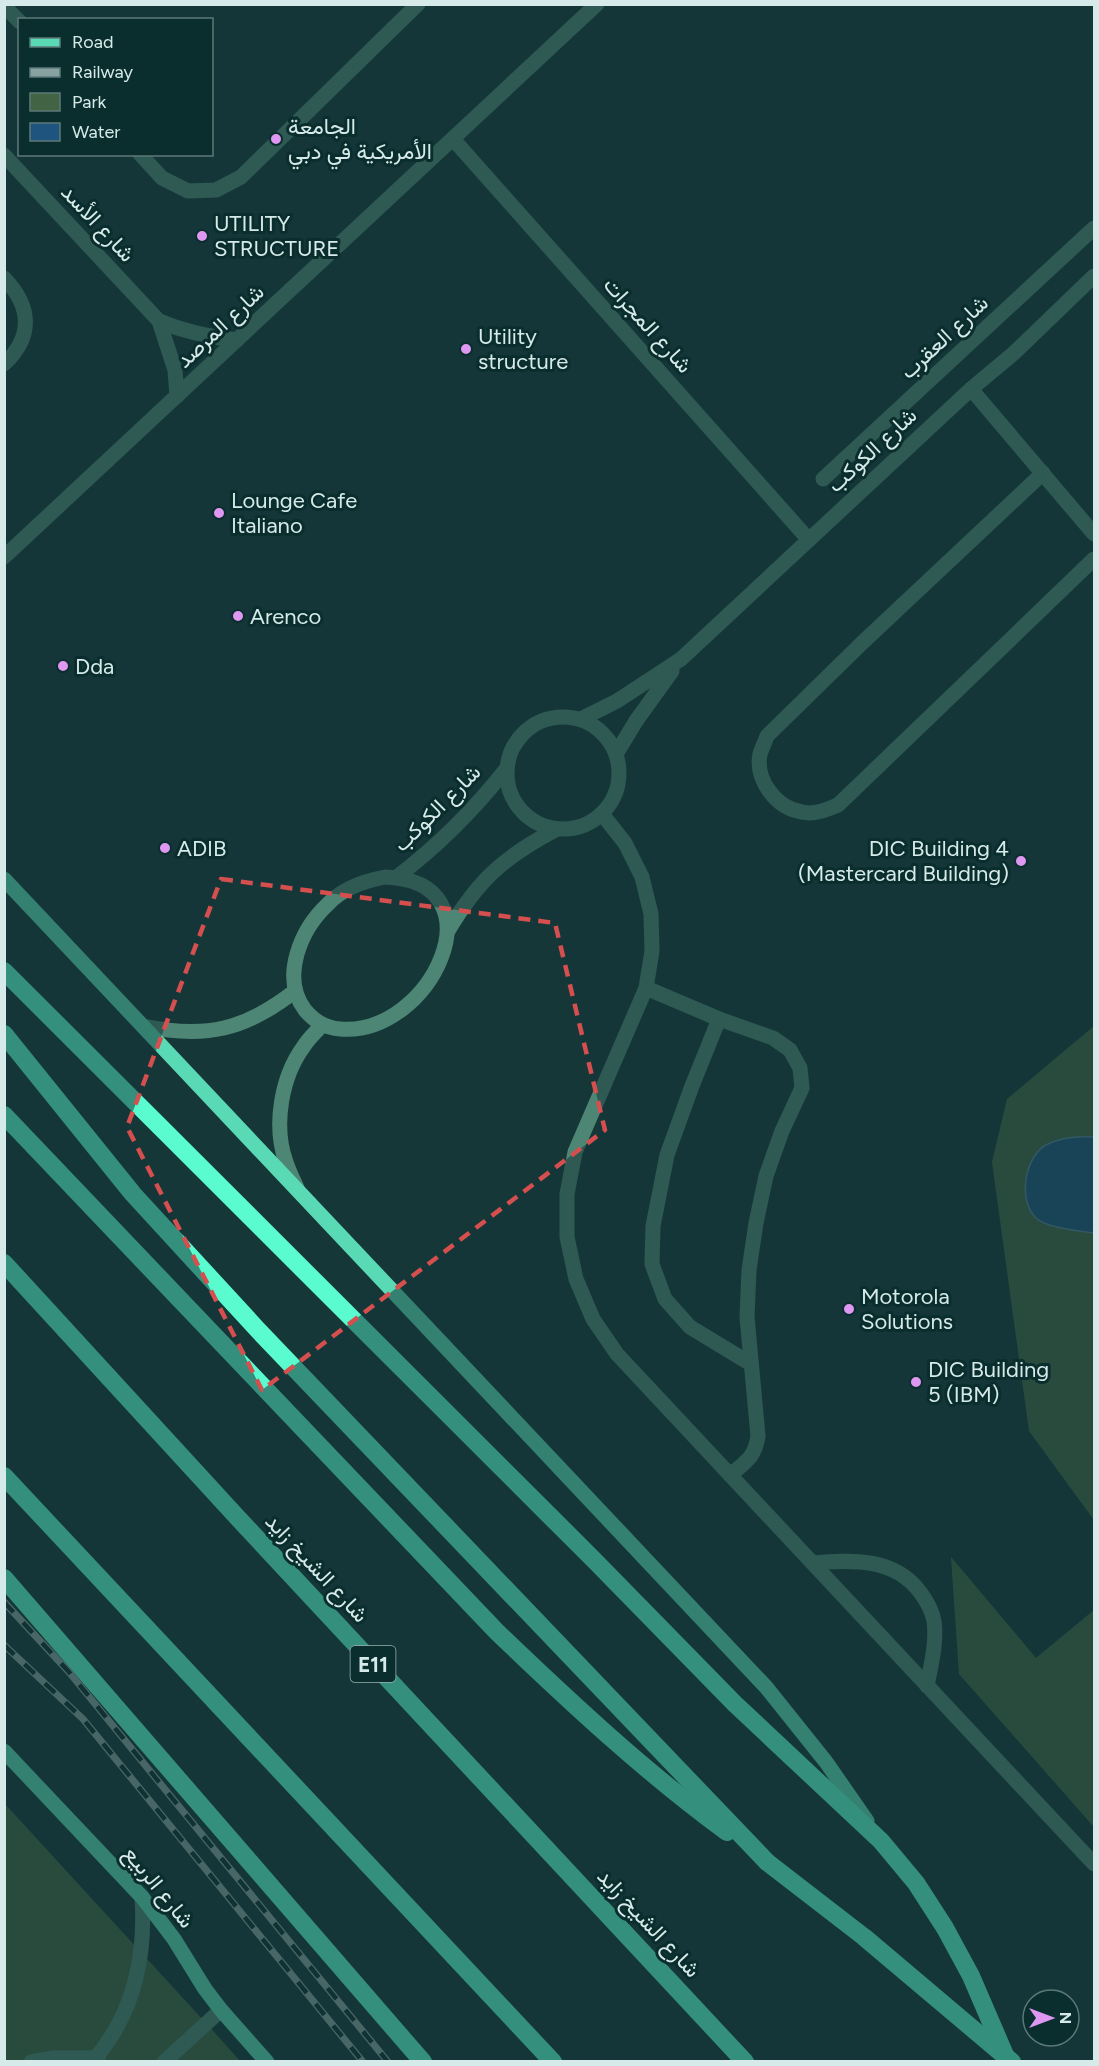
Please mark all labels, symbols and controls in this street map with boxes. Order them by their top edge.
legend [18,18,213,156]
text: Road [72,31,113,53]
text: Railway [72,61,134,83]
text: Park [72,91,107,113]
place label: الجامعة الأمريكية في دبي [288,113,432,170]
text: Water [72,121,120,143]
marker: الجامعة الأمريكية في دبي [269,132,283,146]
street label: شارع الأسد [55,179,141,268]
place label: UTILITY STRUCTURE [214,210,339,262]
marker: UTILITY STRUCTURE [195,229,209,243]
street label: شارع المجرات [597,271,698,379]
street label: شارع المرصد [170,278,270,374]
street label: شارع العقرب [894,289,994,385]
place label: Utility structure [478,323,568,375]
marker: Utility structure [459,342,473,356]
street label: شارع الكوكب [822,402,923,499]
place label: Lounge Cafe Italiano [231,487,357,539]
marker: Lounge Cafe Italiano [212,506,226,520]
place label: Arenco [250,603,321,630]
marker: Arenco [231,609,245,623]
place label: Dda [75,653,114,680]
marker: Dda [56,659,70,673]
street label: شارع الكوكب [388,759,487,858]
place label: ADIB [177,835,226,862]
place label: DIC Building 4 (Mastercard Building) [798,835,1009,887]
marker: ADIB [158,841,172,855]
marker: DIC Building 4 (Mastercard Building) [1014,854,1028,868]
place label: Motorola Solutions [861,1283,953,1335]
marker: Motorola Solutions [842,1302,856,1316]
place label: DIC Building 5 (IBM) [928,1356,1049,1408]
marker: DIC Building 5 (IBM) [909,1375,923,1389]
street label: شارع الشيخ زايد [259,1508,374,1629]
road number: E11 [350,1646,395,1682]
street label: شارع الربيع [117,1840,200,1934]
street label: شارع الشيخ زايد [591,1863,706,1984]
north arrow [1021,1988,1081,2048]
text: N [1056,2012,1075,2024]

